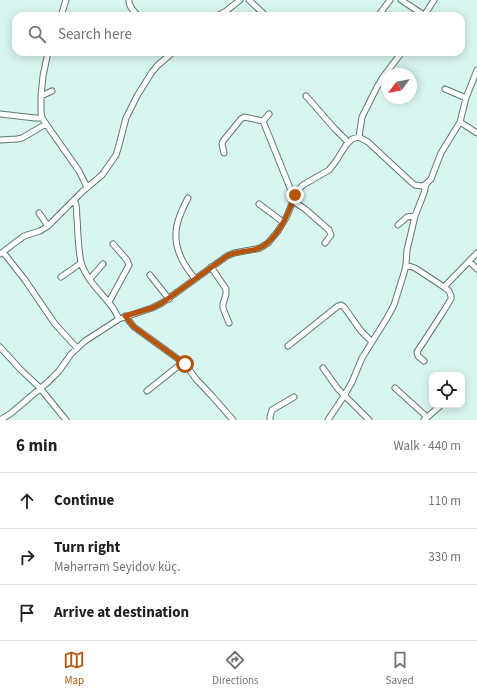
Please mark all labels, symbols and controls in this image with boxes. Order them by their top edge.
search box [12,12,465,56]
icon: search [26,23,48,45]
text: Search here [58,24,132,45]
north arrow [381,68,417,104]
route end [286,186,304,204]
route start [176,355,194,373]
map controls [429,372,465,408]
button: locate [429,372,465,408]
text: 6 min [16,434,57,458]
text: Walk · 440 m [393,437,461,455]
icon: ahead [16,490,38,512]
text: Continue [54,490,114,511]
text: 110 m [428,492,461,510]
text: Turn right [54,537,120,558]
icon: right [16,546,38,568]
text: 330 m [428,548,461,566]
text: Məhərrəm Seyidov küç. [54,558,180,576]
icon: arrive [16,602,38,624]
text: Arrive at destination [54,602,189,623]
tab: Map [63,649,85,688]
tab: Directions [212,649,259,688]
tab: Saved [386,649,414,688]

